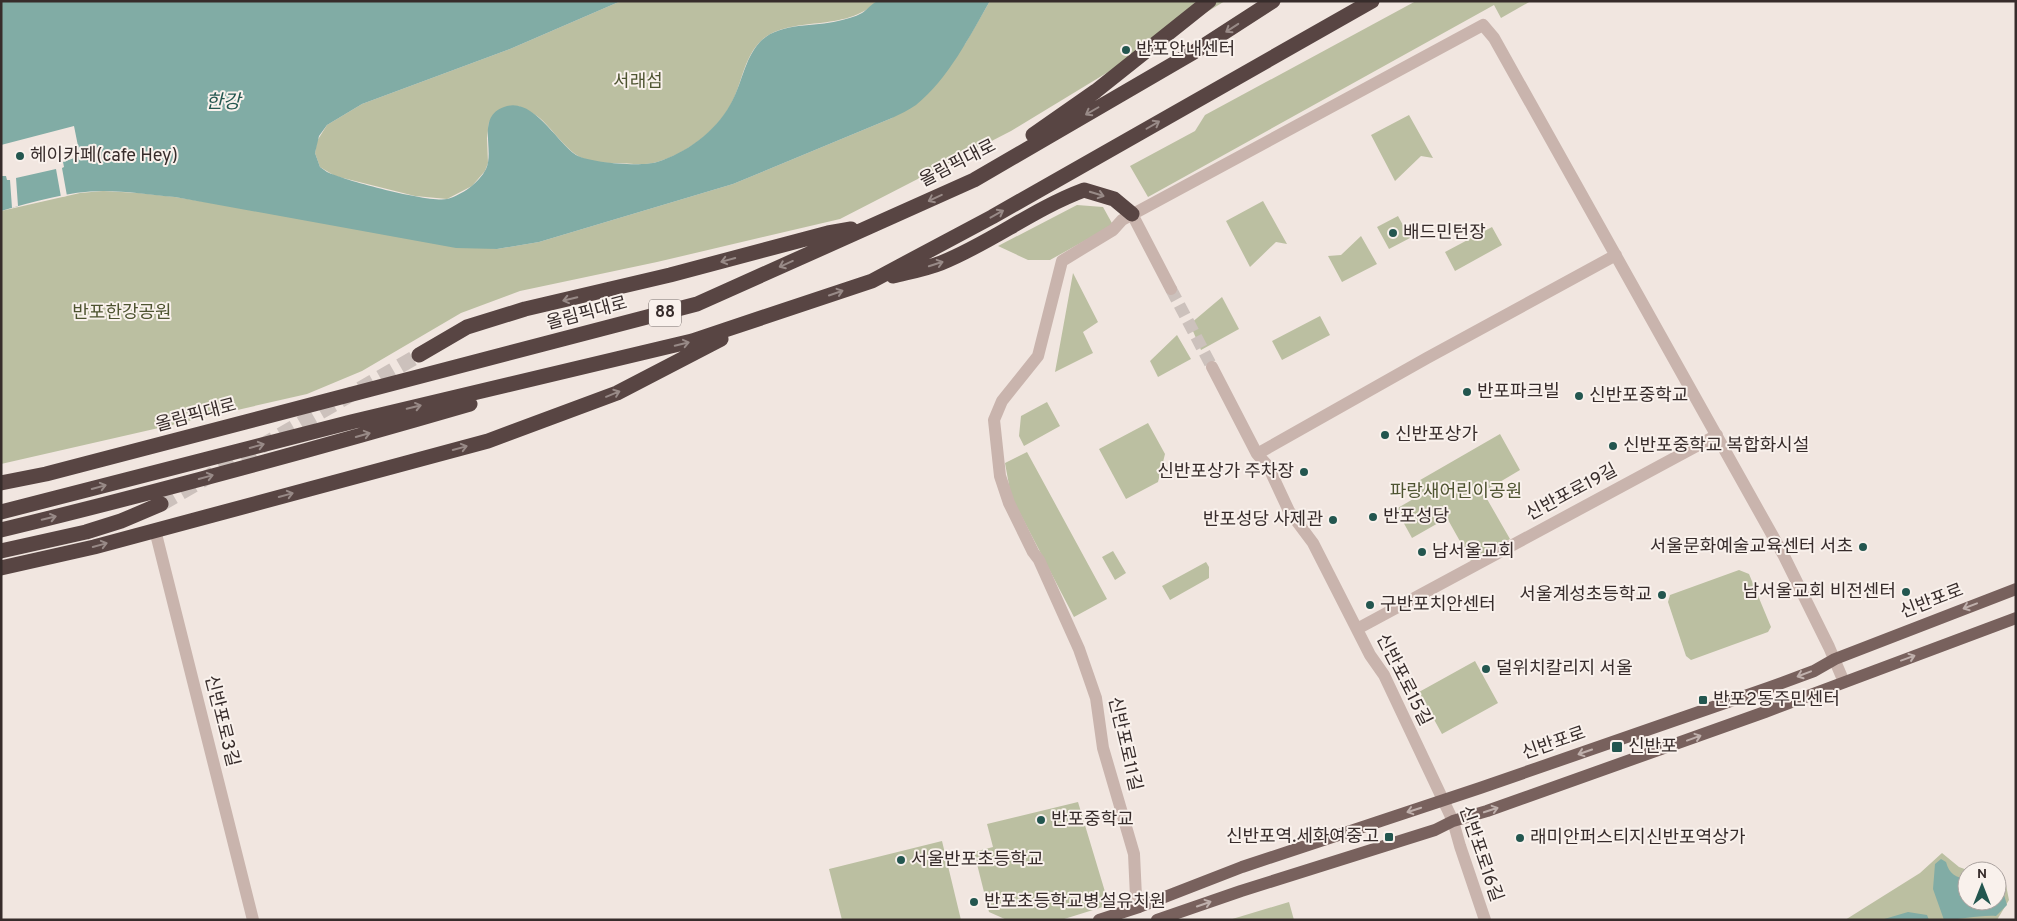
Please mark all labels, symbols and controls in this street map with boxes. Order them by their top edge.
one-way arrow [1225,23,1239,33]
place label: 반포안내센터 [1136,39,1235,62]
marker: 반포안내센터 [1120,44,1132,56]
park label: 서래섬 [613,71,663,94]
water label: 한강 [206,91,243,115]
one-way arrow [1085,106,1100,116]
one-way arrow [1146,119,1160,129]
street label: 올림픽대로 [916,135,1000,193]
place label: 헤이카페(cafe Hey) [30,145,178,168]
marker: 헤이카페(cafe Hey) [14,150,26,162]
one-way arrow [1089,189,1105,199]
one-way arrow [927,193,942,203]
one-way arrow [989,208,1004,218]
place label: 배드민턴장 [1403,222,1486,245]
marker: 배드민턴장 [1387,227,1399,239]
one-way arrow [720,256,736,265]
one-way arrow [928,259,944,268]
one-way arrow [779,260,794,270]
one-way arrow [828,288,843,297]
street label: 올림픽대로 [544,292,630,336]
one-way arrow [562,295,578,304]
road number: 88 [649,300,681,326]
park label: 반포한강공원 [72,302,172,325]
one-way arrow [673,339,689,348]
place label: 반포파크빌 [1477,381,1560,404]
place label: 신반포중학교 [1589,385,1688,408]
marker: 반포파크빌 [1461,386,1473,398]
one-way arrow [605,388,620,398]
marker: 신반포중학교 [1573,390,1585,402]
street label: 올림픽대로 [153,394,239,438]
one-way arrow [406,402,422,411]
place label: 신반포상가 [1395,424,1478,447]
marker: 신반포상가 [1379,429,1391,441]
one-way arrow [354,430,370,440]
place label: 신반포중학교 복합화시설 [1623,435,1809,458]
marker: 신반포중학교 복합화시설 [1607,440,1619,452]
one-way arrow [248,441,264,451]
one-way arrow [452,443,468,452]
street label: 신반포로19길 [1522,459,1622,527]
place label: 신반포상가 주차장 [1157,461,1294,484]
marker: 신반포상가 주차장 [1298,466,1310,478]
one-way arrow [197,472,213,481]
park label: 파랑새어린이공원 [1390,481,1522,504]
one-way arrow [91,482,107,491]
one-way arrow [278,490,294,499]
place label: 반포성당 [1383,506,1449,529]
place label: 반포성당 사제관 [1203,509,1323,532]
marker: 반포성당 [1367,511,1379,523]
one-way arrow [40,513,56,522]
marker: 반포성당 사제관 [1327,514,1339,526]
place label: 서울문화예술교육센터 서초 [1650,536,1853,559]
one-way arrow [92,540,108,550]
place label: 남서울교회 [1432,541,1515,564]
marker: 서울문화예술교육센터 서초 [1857,541,1869,553]
marker: 남서울교회 [1416,546,1428,558]
street label: 신반포로 [1897,579,1967,625]
place label: 남서울교회 비전센터 [1743,581,1896,604]
place label: 서울계성초등학교 [1520,584,1652,607]
marker: 남서울교회 비전센터 [1900,586,1912,598]
marker: 서울계성초등학교 [1656,589,1668,601]
place label: 구반포치안센터 [1380,594,1496,617]
marker: 구반포치안센터 [1364,599,1376,611]
one-way arrow [1963,602,1978,611]
street label: 신반포로15길 [1370,630,1436,730]
one-way arrow [1900,653,1915,662]
place label: 덜위치칼리지 서울 [1496,658,1633,681]
marker: 덜위치칼리지 서울 [1480,663,1492,675]
one-way arrow [1797,670,1812,680]
street label: 신반포로3길 [199,673,243,769]
place label: 반포2동주민센터 [1713,689,1840,712]
marker: 반포2동주민센터 [1697,694,1709,706]
street label: 신반포로11길 [1102,695,1146,793]
street label: 신반포로 [1519,722,1589,766]
one-way arrow [1685,733,1701,742]
place label: 신반포 [1628,736,1678,759]
marker: 신반포 [1610,740,1624,754]
one-way arrow [1577,748,1593,757]
street label: 신반포로16길 [1453,803,1507,905]
one-way arrow [1483,805,1498,814]
one-way arrow [1407,806,1423,815]
place label: 반포중학교 [1051,809,1134,832]
marker: 반포중학교 [1035,814,1047,826]
place label: 신반포역.세화여중고 [1226,826,1379,849]
place label: 래미안퍼스티지신반포역상가 [1530,827,1746,850]
marker: 신반포역.세화여중고 [1383,831,1395,843]
marker: 래미안퍼스티지신반포역상가 [1514,832,1526,844]
place label: 서울반포초등학교 [911,849,1043,872]
marker: 서울반포초등학교 [895,854,907,866]
north arrow [1957,861,2007,911]
text: N [1977,866,1987,883]
place label: 반포초등학교병설유치원 [984,891,1166,914]
marker: 반포초등학교병설유치원 [968,896,980,908]
one-way arrow [1195,899,1211,908]

